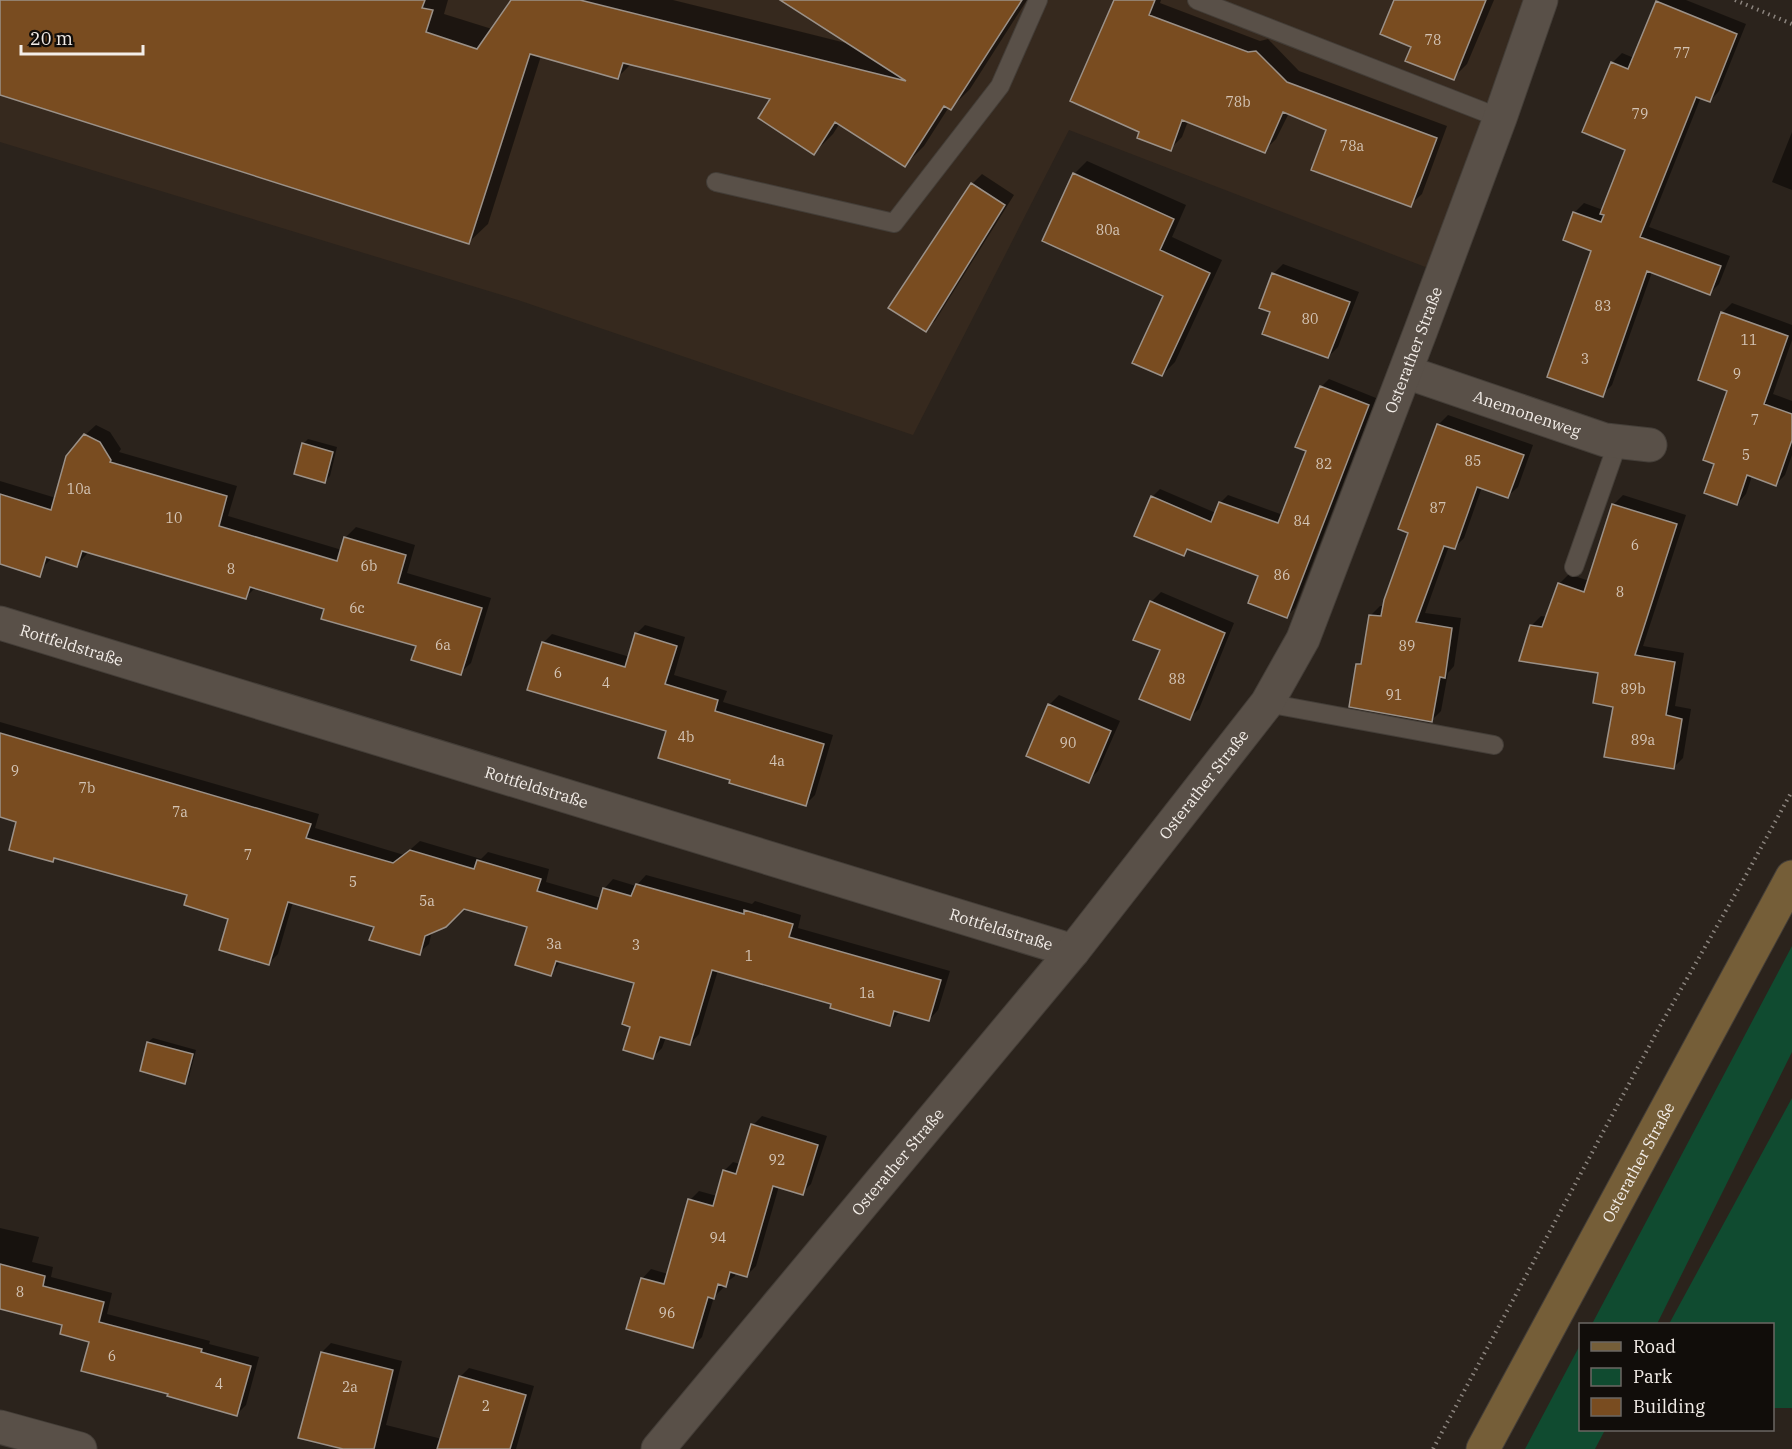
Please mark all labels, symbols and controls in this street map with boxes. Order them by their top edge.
scale bar [21,18,142,56]
text: 20 m [30,27,73,50]
house number: 78 [1425,31,1441,49]
house number: 77 [1674,44,1690,62]
house number: 78b [1225,93,1251,111]
house number: 79 [1632,105,1648,123]
house number: 78a [1340,137,1365,155]
house number: 80a [1096,221,1121,239]
street label: Osterather Straße [1380,284,1446,416]
house number: 83 [1595,297,1611,315]
house number: 80 [1302,310,1318,328]
house number: 11 [1741,331,1757,349]
house number: 3 [1581,350,1589,368]
house number: 9 [1733,365,1741,383]
street label: Anemonenweg [1471,386,1584,441]
house number: 7 [1751,411,1759,429]
house number: 5 [1742,446,1750,464]
house number: 85 [1465,452,1481,470]
house number: 82 [1316,455,1332,473]
house number: 10a [67,480,92,498]
house number: 87 [1430,499,1446,517]
house number: 10 [166,509,182,527]
house number: 84 [1294,512,1310,530]
house number: 6 [1631,536,1639,554]
house number: 6b [361,557,377,575]
house number: 8 [227,560,235,578]
house number: 86 [1274,566,1290,584]
house number: 8 [1616,583,1624,601]
house number: 6c [349,599,365,617]
street label: Rottfeldstraße [18,620,126,670]
house number: 6a [435,636,451,654]
house number: 89 [1399,637,1415,655]
house number: 6 [554,664,562,682]
house number: 88 [1169,670,1185,688]
house number: 4 [602,674,610,692]
house number: 89b [1620,680,1646,698]
house number: 91 [1386,686,1402,704]
street label: Osterather Straße [1154,725,1253,843]
house number: 4b [678,728,694,746]
house number: 89a [1631,731,1656,749]
house number: 90 [1060,734,1076,752]
house number: 4a [769,752,785,770]
house number: 9 [11,762,19,780]
street label: Rottfeldstraße [482,762,591,812]
house number: 7b [79,779,95,797]
house number: 7a [172,803,188,821]
house number: 7 [244,846,252,864]
house number: 5 [349,873,357,891]
house number: 5a [419,892,435,910]
street label: Rottfeldstraße [947,904,1055,954]
house number: 3a [546,935,562,953]
house number: 3 [632,936,640,954]
house number: 1 [745,947,753,965]
house number: 1a [859,984,875,1002]
street label: Osterather Straße [1597,1099,1679,1226]
street label: Osterather Straße [847,1104,948,1220]
house number: 92 [769,1151,785,1169]
house number: 94 [710,1229,726,1247]
house number: 8 [16,1283,24,1301]
house number: 96 [659,1304,675,1322]
legend [1579,1323,1774,1431]
text: Road [1633,1335,1676,1358]
house number: 6 [108,1347,116,1365]
text: Park [1633,1365,1673,1388]
house number: 4 [215,1375,223,1393]
house number: 2a [342,1378,358,1396]
text: Building [1633,1395,1705,1418]
house number: 2 [482,1397,490,1415]

